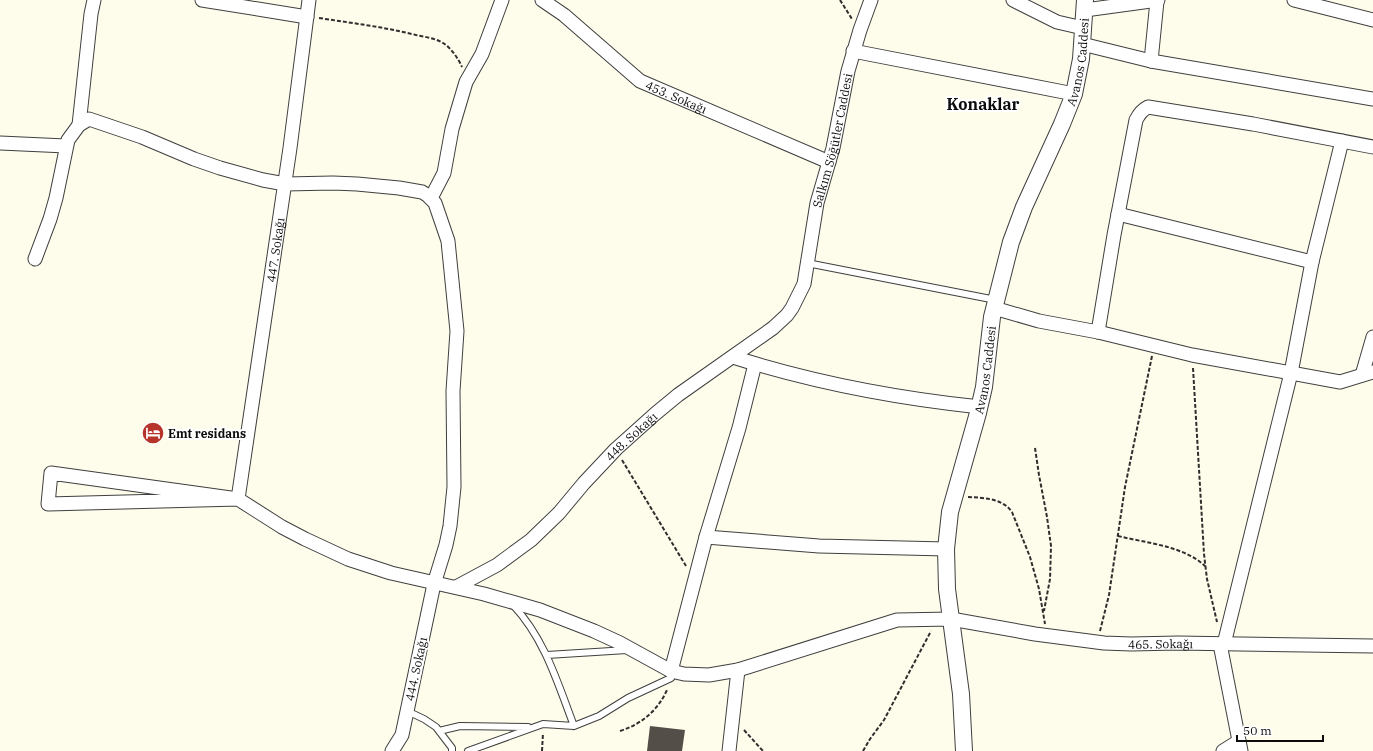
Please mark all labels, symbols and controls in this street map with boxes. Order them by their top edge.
street label: Avanos Caddesi [1063,17,1091,108]
street label: Salkım Söğütler Caddesi [809,72,855,208]
street label: 453. Sokağı [644,77,710,116]
district label: Konaklar [947,94,1020,114]
street label: 447. Sokağı [263,216,287,283]
street label: Avanos Caddesi [971,325,998,415]
street label: 448. Sokağı [602,408,660,464]
hotel icon: Emt residans [140,420,166,446]
place label: Emt residans [168,426,246,441]
street label: 444. Sokağı [402,635,430,702]
street label: 465. Sokağı [1128,635,1193,652]
scale bar [1237,717,1323,743]
text: 50 m [1243,723,1272,738]

